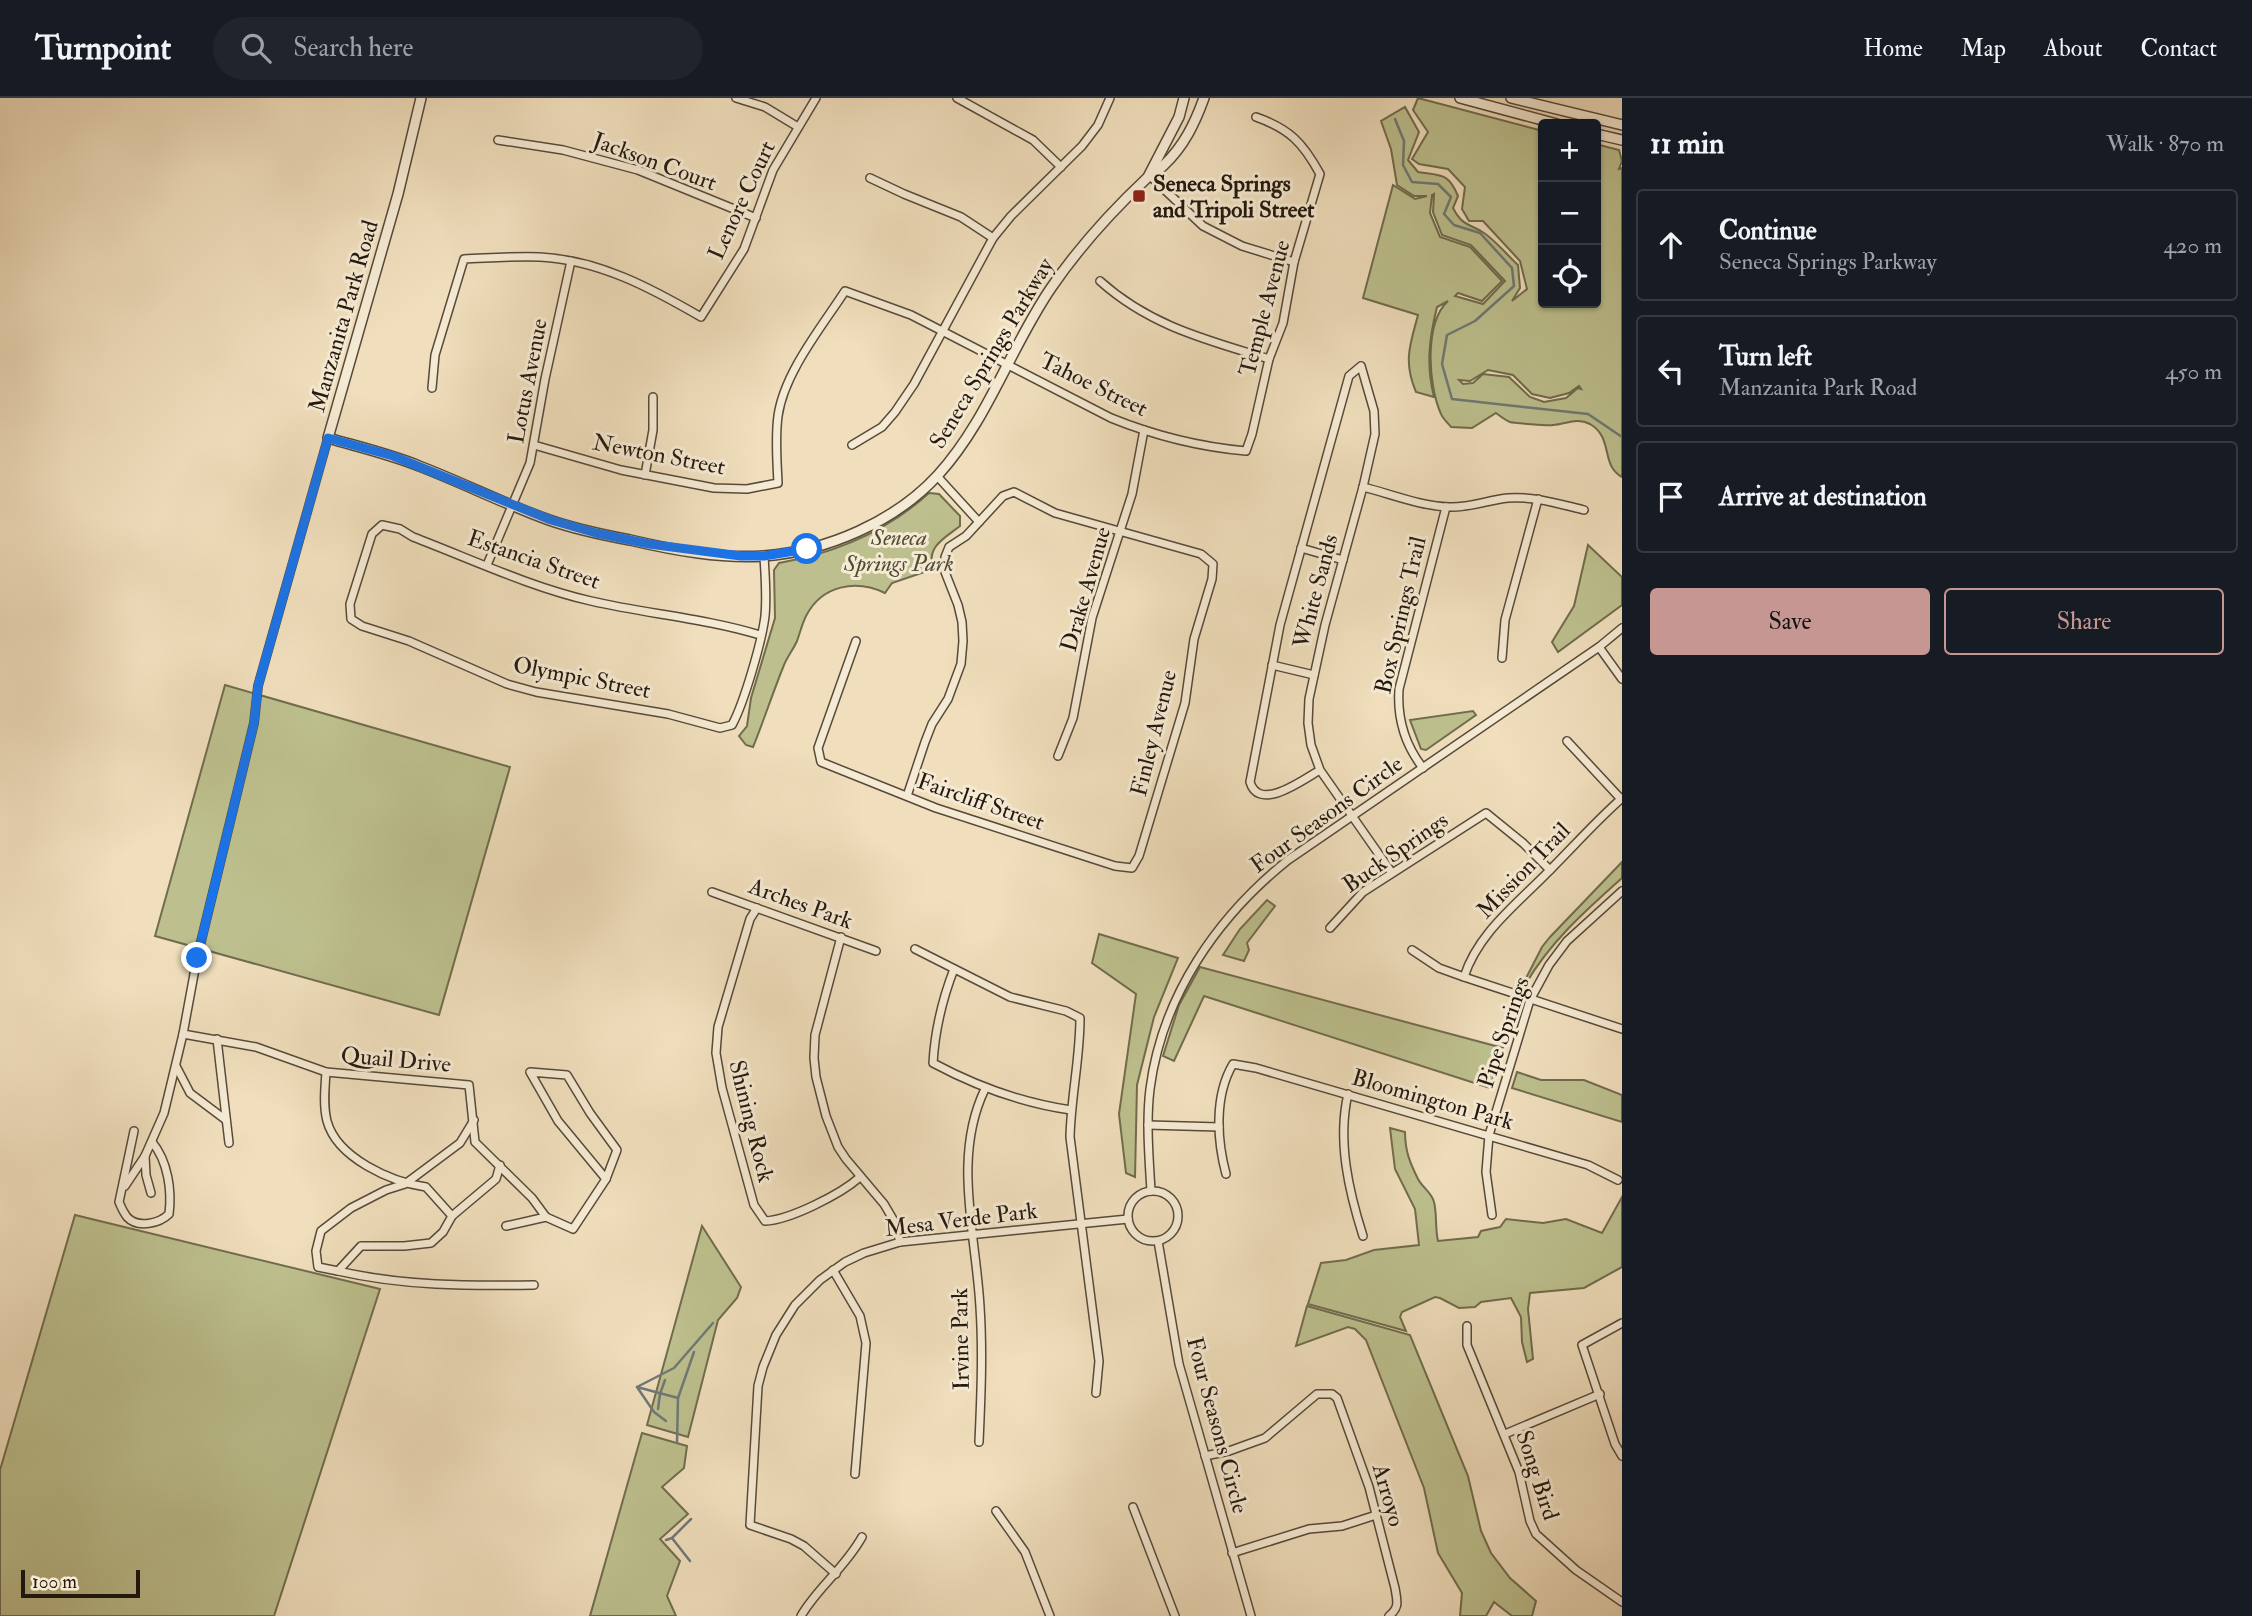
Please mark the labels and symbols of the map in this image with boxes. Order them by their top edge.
street label: Jackson Court [588,125,721,197]
street label: Lenore Court [701,136,782,264]
place label: Seneca Springs and Tripoli Street [1153,169,1315,225]
marker: Seneca Springs and Tripoli Street [1131,188,1147,204]
street label: Manzanita Park Road [302,217,385,415]
street label: Temple Avenue [1232,236,1298,380]
street label: Seneca Springs Parkway [923,252,1061,454]
street label: Lotus Avenue [501,316,554,446]
street label: Tahoe Street [1035,346,1153,423]
street label: Newton Street [590,427,728,482]
street label: Estancia Street [464,523,604,596]
park label: Seneca Springs Park [843,523,954,578]
street label: Drake Avenue [1054,523,1117,655]
street label: White Sands [1286,531,1345,652]
route start [791,533,822,564]
street label: Box Springs Trail [1368,534,1434,697]
street label: Olympic Street [511,650,653,706]
street label: Finley Avenue [1124,667,1183,799]
street label: Four Seasons Circle [1244,749,1409,880]
street label: Faircliff Street [913,766,1048,837]
street label: Buck Springs [1337,805,1454,900]
street label: Mission Trail [1470,816,1576,924]
street label: Arches Park [744,871,857,936]
route end [181,942,212,973]
street label: Pipe Springs [1471,973,1537,1092]
street label: Quail Drive [340,1040,453,1079]
street label: Shining Rock [722,1057,781,1185]
street label: Bloomington Park [1349,1063,1517,1136]
street label: Mesa Verde Park [883,1196,1039,1243]
street label: Irvine Park [945,1288,976,1390]
street label: Four Seasons Circle [1180,1334,1255,1517]
street label: Song Bird [1509,1427,1566,1524]
street label: Arroyo [1366,1460,1411,1530]
scale bar [21,1567,140,1599]

